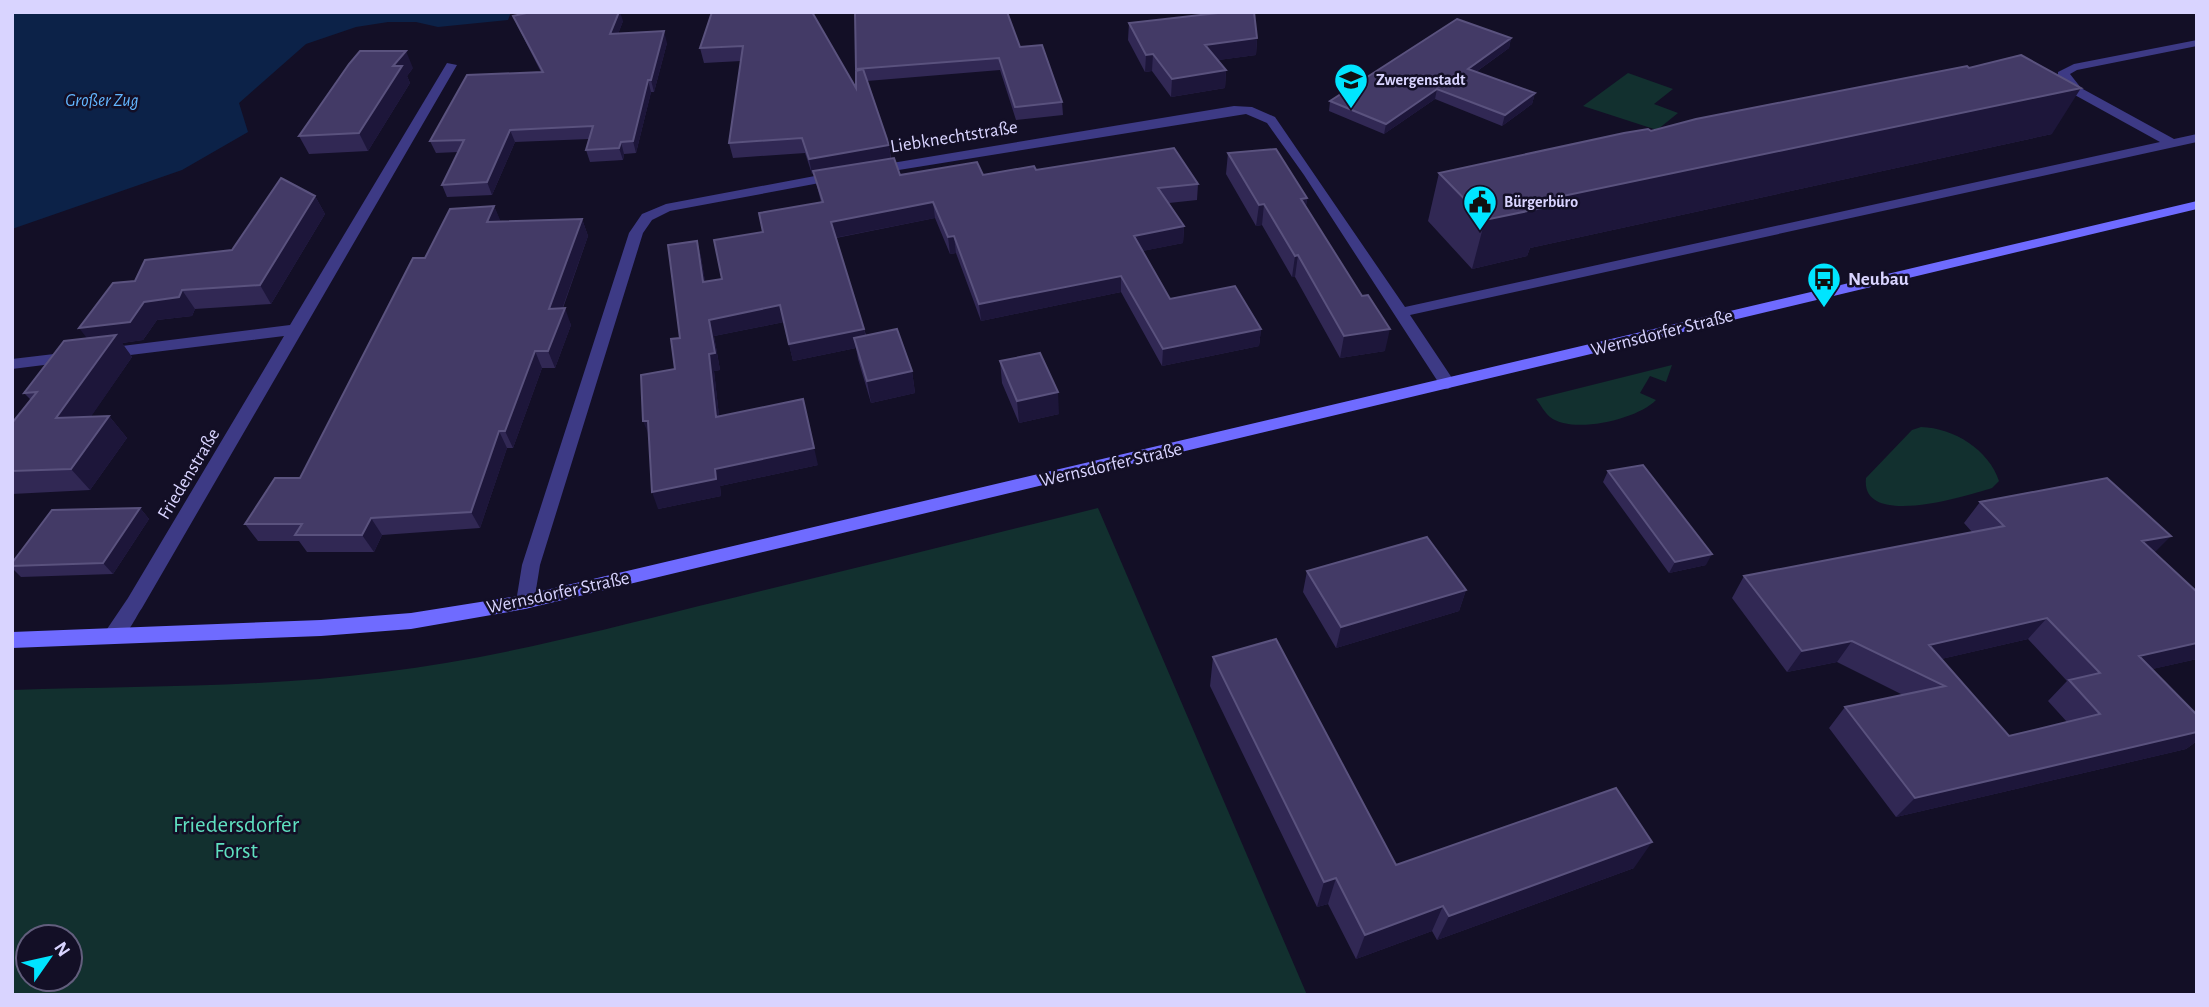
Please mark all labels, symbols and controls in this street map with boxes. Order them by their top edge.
school or university icon: Zwergenstadt [1332,61,1370,110]
place label: Zwergenstadt [1376,72,1466,88]
water label: Großer Zug [65,92,139,110]
street label: Liebknechtstraße [889,118,1019,156]
public building icon: Bürgerbüro [1461,183,1499,232]
place label: Bürgerbüro [1504,194,1578,210]
bus stop icon: Neubau [1805,260,1843,309]
place label: Neubau [1848,270,1909,289]
street label: Wernsdorfer Straße [1589,306,1735,360]
street label: Friedenstraße [154,425,224,523]
street label: Wernsdorfer Straße [1038,439,1184,491]
street label: Wernsdorfer Straße [485,569,631,617]
park label: Friedersdorfer Forst [173,814,300,863]
north arrow [14,923,84,993]
text: N [50,939,73,960]

